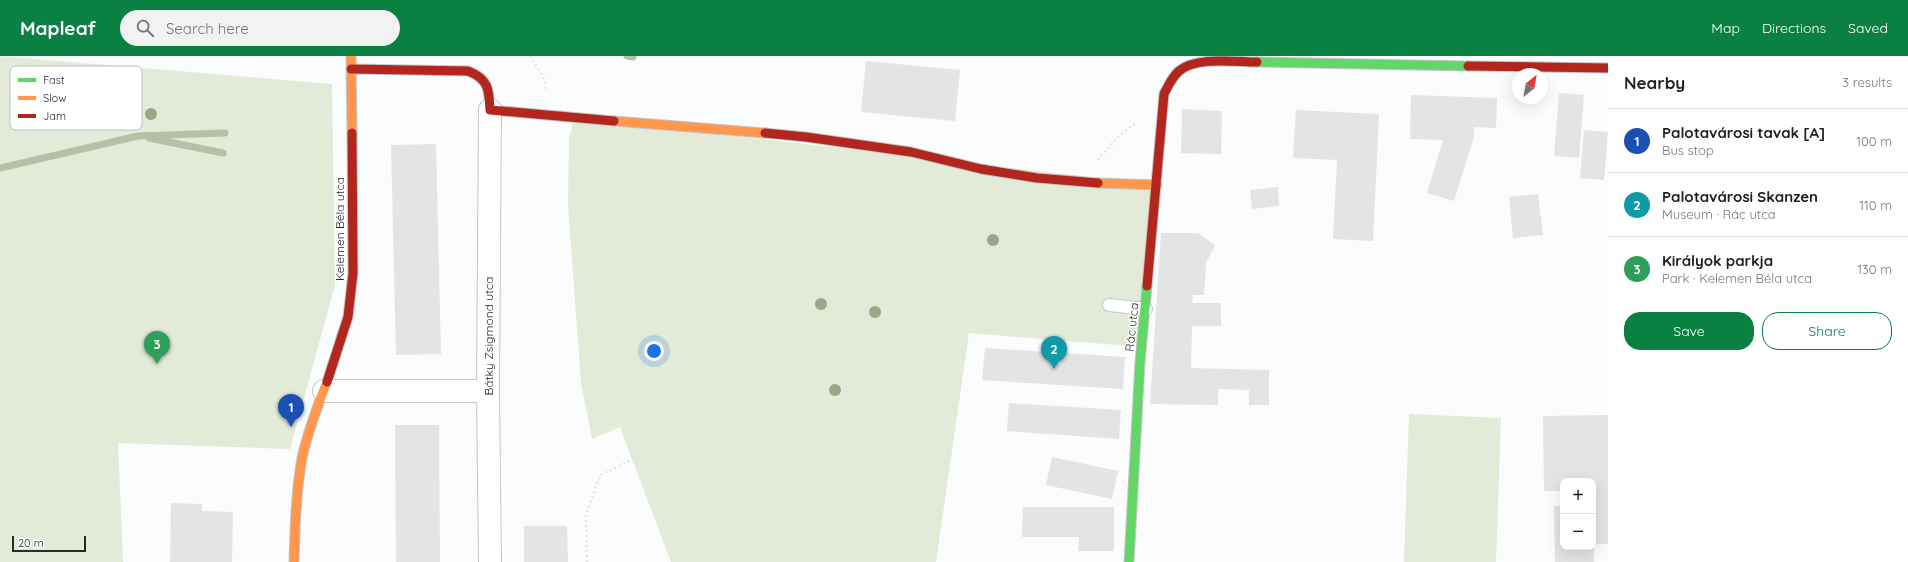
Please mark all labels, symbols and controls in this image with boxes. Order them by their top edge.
search box [120,10,400,46]
text: Mapleaf [20,16,96,40]
icon: search [134,17,156,39]
text: Search here [166,19,249,38]
text: Map [1711,19,1740,37]
text: Directions [1762,19,1826,37]
text: Saved [1848,19,1888,37]
legend [10,66,142,130]
north arrow [1512,68,1548,104]
text: Nearby [1624,72,1685,93]
text: Fast [43,73,65,87]
text: 3 results [1842,74,1892,90]
text: Slow [43,91,67,105]
text: Jam [43,109,66,123]
text: Palotavárosi tavak [A] [1662,123,1825,142]
text: 1 [1634,133,1640,149]
text: 100 m [1856,133,1892,149]
text: Bus stop [1662,142,1714,158]
street label: Kelemen Béla utca [332,177,347,281]
text: Palotavárosi Skanzen [1662,187,1818,206]
text: 2 [1633,197,1641,213]
text: 110 m [1859,197,1892,213]
text: Museum · Rác utca [1662,206,1776,222]
text: Királyok parkja [1662,251,1773,270]
text: 3 [1634,261,1640,277]
text: 130 m [1857,261,1892,277]
text: Park · Kelemen Béla utca [1662,270,1812,286]
street label: Bátky Zsigmond utca [481,276,496,396]
street label: Rác utca [1121,302,1142,352]
button: Save [1624,312,1754,350]
button: Share [1762,312,1892,350]
pin: 3 [144,331,170,364]
pin: 2 [1041,336,1067,369]
your location [644,341,664,361]
pin: 1 [278,394,304,427]
map controls [1560,478,1596,550]
button: + [1560,478,1596,514]
button: − [1560,514,1596,550]
scale bar [12,534,86,553]
text: 20 m [18,536,44,550]

